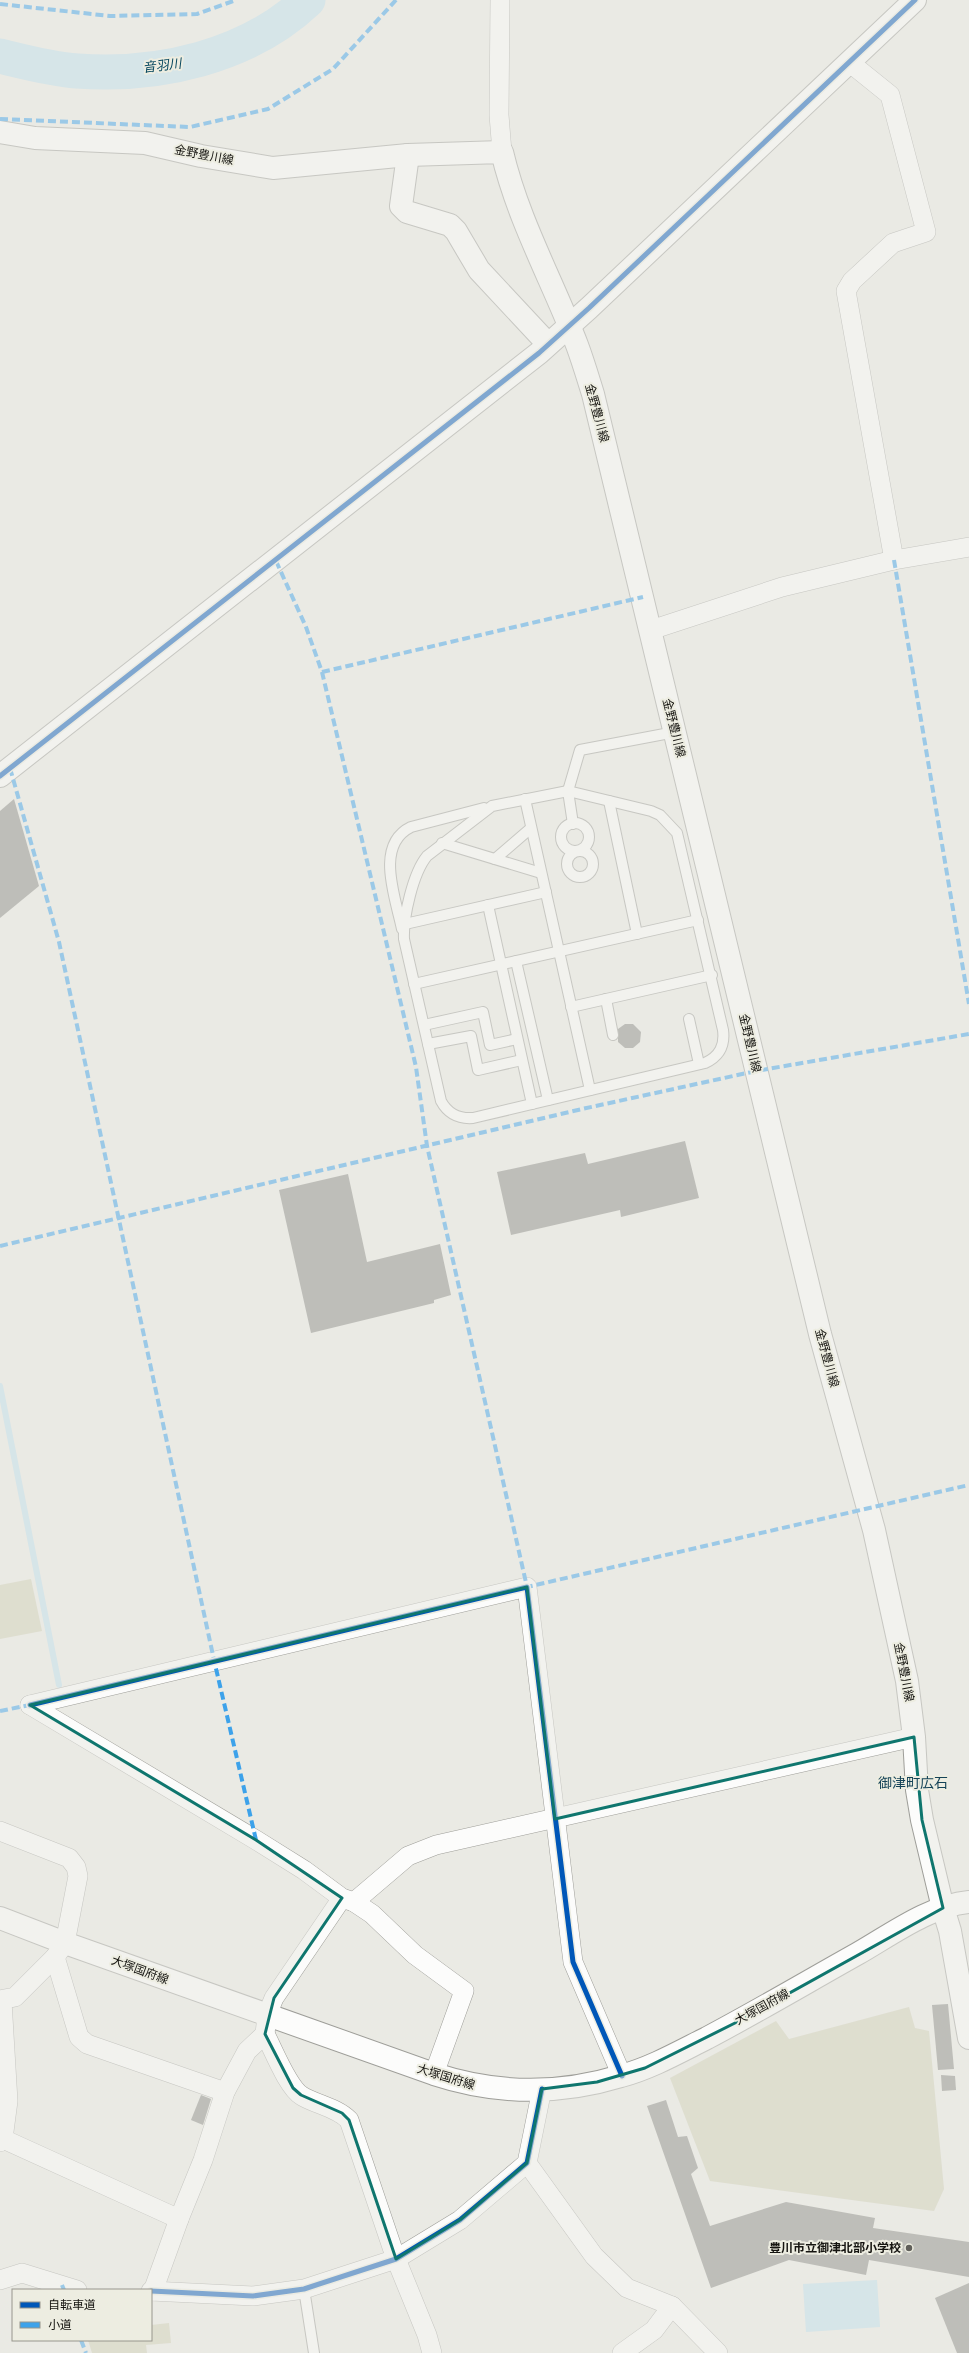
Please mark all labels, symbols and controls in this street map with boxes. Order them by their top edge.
water label: 音羽川 [141,52,184,76]
street label: 金野豊川線 [173,139,235,168]
street label: 金野豊川線 [582,381,614,444]
street label: 金野豊川線 [660,696,691,759]
street label: 金野豊川線 [736,1012,766,1074]
street label: 金野豊川線 [812,1326,844,1389]
street label: 金野豊川線 [891,1641,920,1703]
district label: 御津町広石 [878,1772,948,1792]
street label: 大塚国府線 [109,1950,172,1987]
street label: 大塚国府線 [731,1984,792,2028]
street label: 大塚国府線 [415,2059,478,2092]
place label: 豊川市立御津北部小学校 [769,2238,901,2255]
marker: 豊川市立御津北部小学校 [904,2243,914,2253]
legend [12,2289,152,2341]
text: 自転車道 [48,2295,96,2312]
text: 小道 [48,2315,72,2332]

